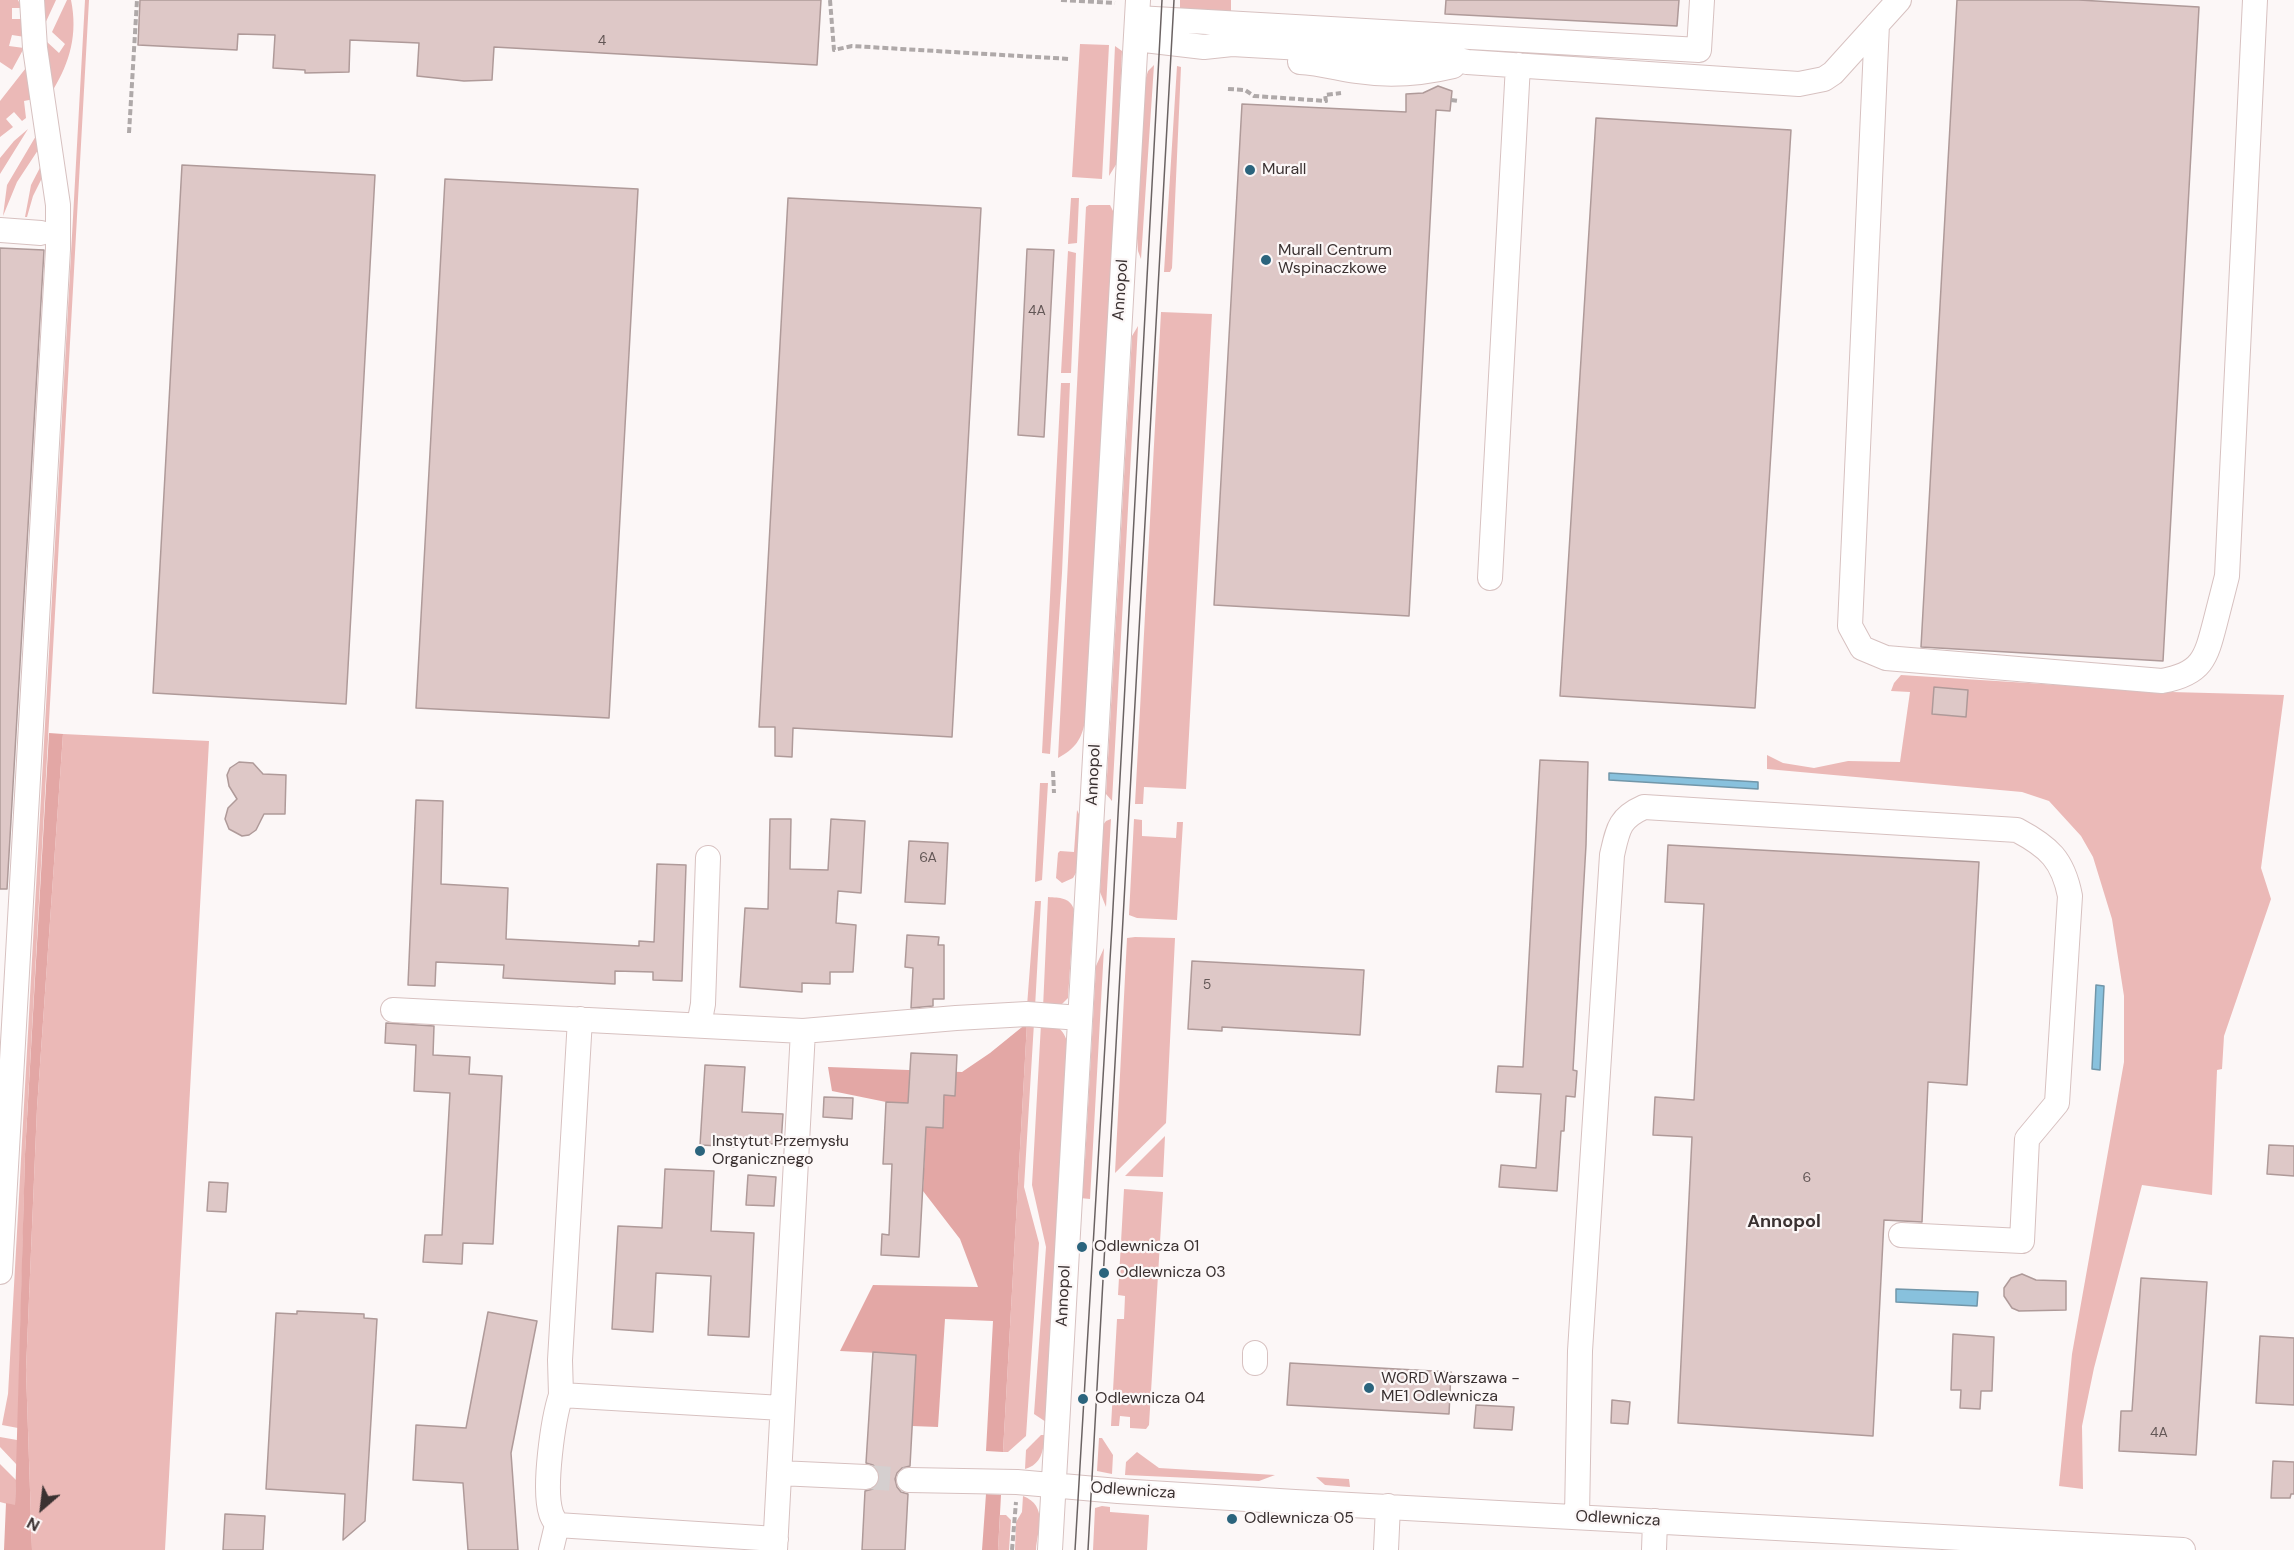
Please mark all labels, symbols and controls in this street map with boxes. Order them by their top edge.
house number: 4 [598,33,606,49]
place label: Murall [1262,160,1306,180]
marker: Murall [1243,163,1257,177]
place label: Murall Centrum Wspinaczkowe [1278,241,1392,279]
marker: Murall Centrum Wspinaczkowe [1259,253,1273,267]
street label: Annopol [1109,259,1133,321]
house number: 4A [1028,303,1046,319]
street label: Annopol [1083,744,1105,806]
house number: 6A [919,850,937,866]
house number: 5 [1203,977,1211,993]
place label: Instytut Przemysłu Organicznego [712,1132,849,1170]
marker: Instytut Przemysłu Organicznego [693,1144,707,1158]
house number: 6 [1803,1170,1811,1186]
district label: Annopol [1747,1211,1821,1233]
place label: Odlewnicza 01 [1094,1237,1199,1257]
marker: Odlewnicza 01 [1075,1240,1089,1254]
place label: Odlewnicza 03 [1116,1263,1226,1283]
street label: Annopol [1053,1265,1075,1327]
marker: Odlewnicza 03 [1097,1266,1111,1280]
place label: WORD Warszawa - ME1 Odlewnicza [1381,1369,1520,1407]
marker: WORD Warszawa - ME1 Odlewnicza [1362,1381,1376,1395]
place label: Odlewnicza 04 [1095,1389,1205,1409]
marker: Odlewnicza 04 [1076,1392,1090,1406]
house number: 4A [2150,1425,2168,1441]
north arrow [12,1478,72,1538]
street label: Odlewnicza [1090,1478,1176,1504]
street label: Odlewnicza [1575,1507,1661,1531]
place label: Odlewnicza 05 [1244,1509,1354,1529]
text: N [23,1512,43,1536]
marker: Odlewnicza 05 [1225,1512,1239,1526]

